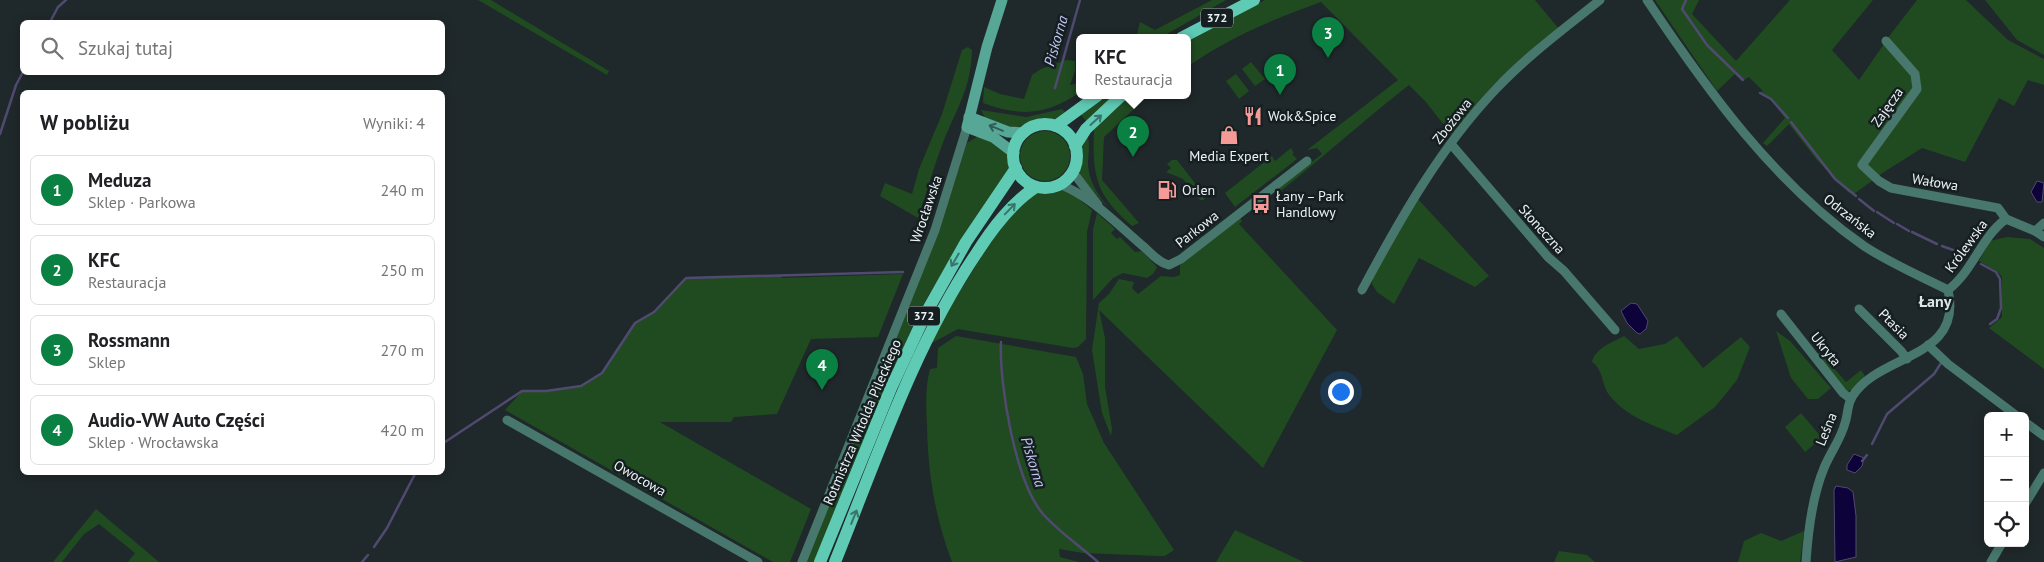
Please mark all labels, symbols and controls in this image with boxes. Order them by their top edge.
road number: 372 [1201,8,1233,28]
water label: Piskorna [1039,13,1072,68]
pin: 3 [1312,17,1344,58]
search box [20,20,445,75]
icon: search [38,34,66,62]
popup [1076,34,1191,99]
text: Szukaj tutaj [78,36,173,60]
text: KFC [1094,45,1126,69]
pin: 1 [1264,54,1296,95]
text: Restauracja [1094,69,1173,89]
street label: Zajęcza [1867,84,1907,130]
street label: Zbożowa [1429,95,1475,147]
restaurant icon: Wok&Spice [1242,105,1264,127]
place label: Wok&Spice [1268,107,1336,125]
text: W pobliżu [40,109,129,136]
text: Wyniki: 4 [363,113,425,133]
one-way arrow [1090,114,1103,125]
pin: 2 [1117,116,1149,157]
one-way arrow [989,122,1004,132]
shop icon: Media Expert [1218,124,1240,146]
place label: Media Expert [1189,147,1269,165]
text: Meduza [88,168,151,192]
street label: Wałowa [1911,169,1959,195]
street label: Wrocławska [906,173,946,245]
fuel station icon: Orlen [1156,179,1178,201]
text: 1 [52,180,62,200]
text: 240 m [381,180,424,200]
place label: Orlen [1182,181,1215,199]
place label: Łany – Park Handlowy [1276,187,1344,221]
street label: Odrzańska [1820,190,1880,242]
text: Sklep · Parkowa [88,192,196,212]
bus stop icon: Łany – Park Handlowy [1250,193,1272,215]
street label: Słoneczna [1515,200,1569,258]
one-way arrow [1004,204,1016,216]
street label: Parkowa [1172,206,1222,252]
street label: Królewska [1941,216,1991,276]
text: KFC [88,248,120,272]
one-way arrow [950,252,959,267]
text: 2 [52,260,62,280]
text: 250 m [381,260,424,280]
text: Restauracja [88,272,166,292]
district label: Łany [1919,291,1952,311]
street label: Ptasia [1875,305,1913,343]
road number: 372 [908,306,940,326]
text: Rossmann [88,328,170,352]
street label: Ukryta [1807,328,1845,370]
street label: Rotmistrza Witolda Pileckiego [819,336,905,508]
text: 3 [52,340,62,360]
text: 270 m [381,340,424,360]
pin: 4 [806,349,838,390]
text: Sklep [88,352,126,372]
your location [1328,379,1354,405]
text: Audio-VW Auto Części [88,408,265,432]
street label: Leśna [1811,410,1841,448]
map controls [1984,412,2029,547]
button: + [1984,412,2029,457]
text: 4 [52,420,62,440]
text: 420 m [381,420,424,440]
text: Sklep · Wrocławska [88,432,219,452]
water label: Piskorna [1017,434,1050,490]
street label: Owocowa [610,456,670,500]
button: − [1984,457,2029,502]
button: locate [1984,502,2029,547]
one-way arrow [849,510,859,525]

